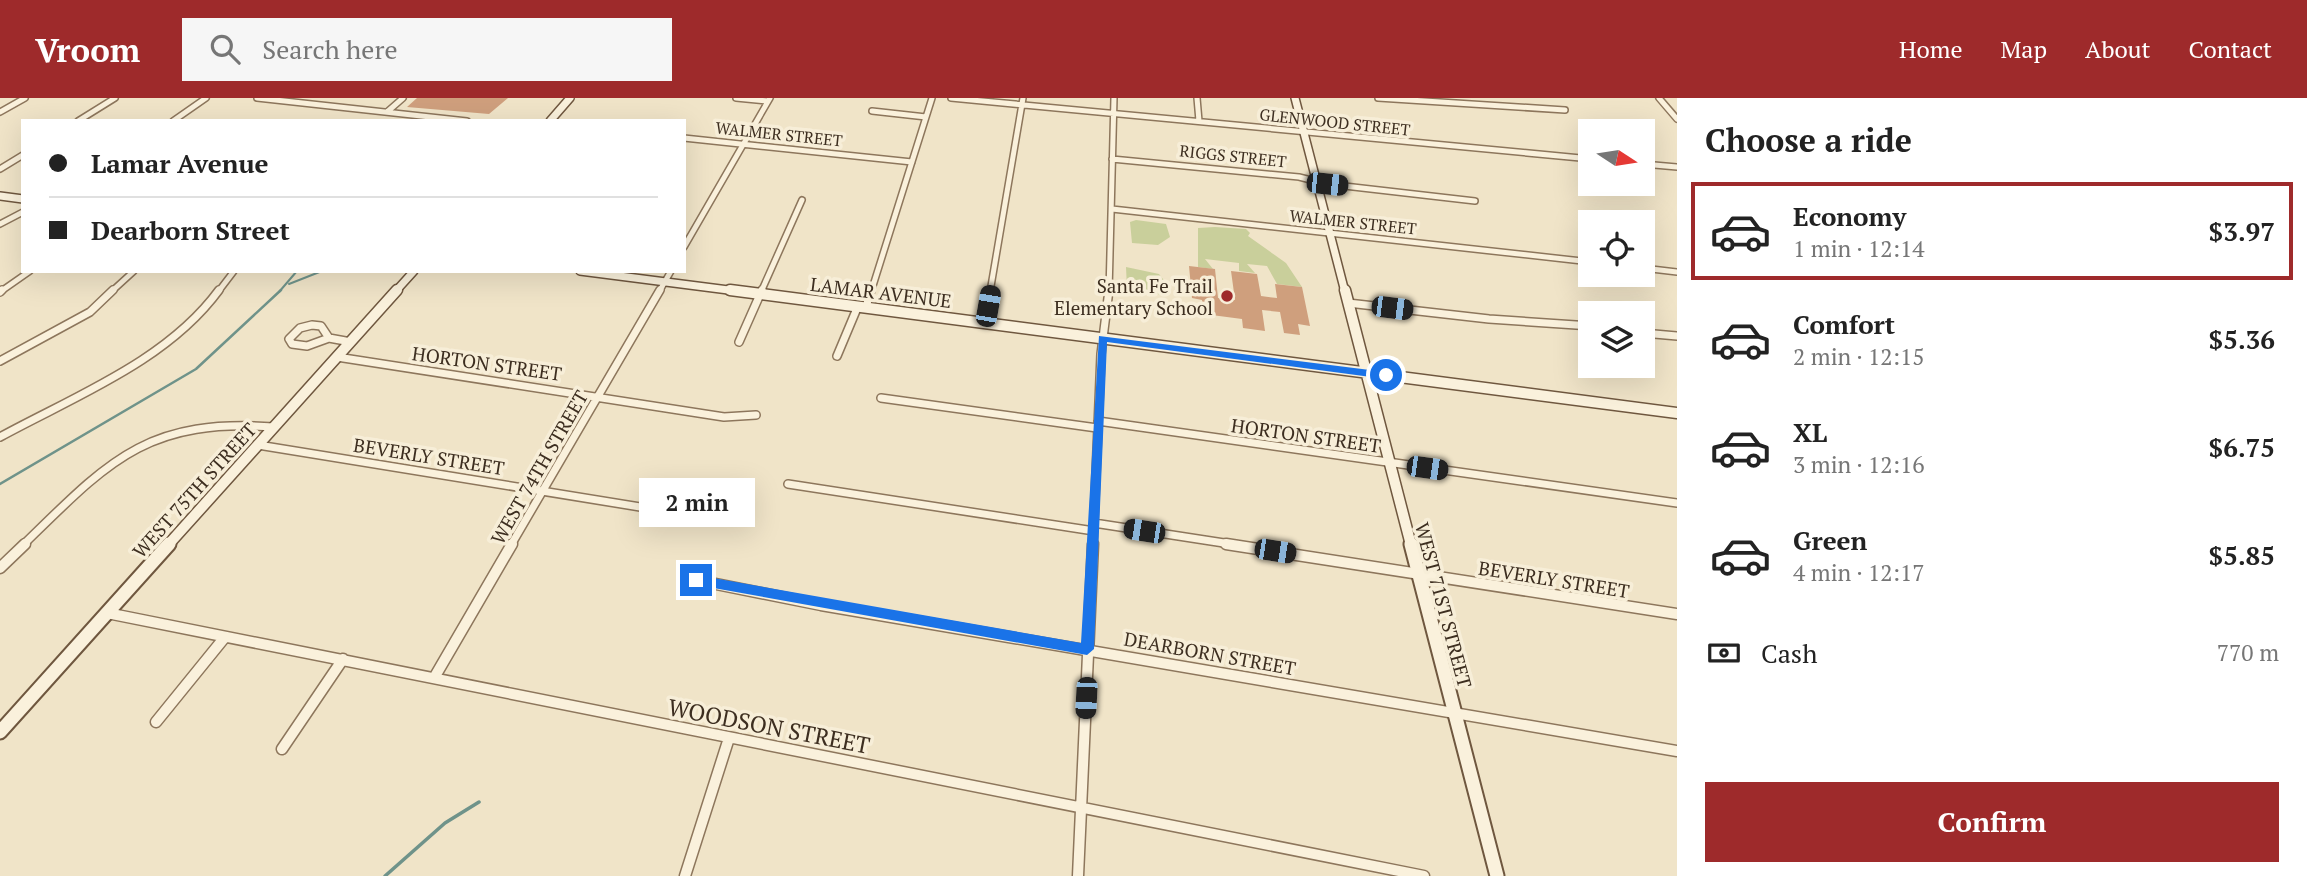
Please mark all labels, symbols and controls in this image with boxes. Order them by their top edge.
search box [182,18,672,81]
text: Vroom [35,28,140,71]
icon: search [206,30,244,68]
text: Search here [262,32,397,66]
text: Home [1899,33,1963,65]
text: Map [2001,33,2047,65]
text: About [2085,33,2151,65]
text: Contact [2189,33,2272,65]
street label: GLENWOOD STREET [1259,103,1411,141]
street label: WALMER STREET [714,116,844,152]
north arrow [1578,119,1656,196]
map controls [1578,119,1655,378]
text: Choose a ride [1705,119,1912,161]
street label: RIGGS STREET [1178,139,1288,173]
text: Lamar Avenue [91,146,269,180]
car [1306,171,1349,197]
text: Economy [1793,199,1906,233]
icon: car [1709,200,1772,263]
street label: WALMER STREET [1288,204,1418,240]
button: locate [1578,210,1655,287]
text: Dearborn Street [91,213,290,247]
text: $3.97 [2209,214,2275,248]
text: 1 min · 12:14 [1793,233,1925,264]
street label: LAMAR AVENUE [809,271,953,313]
place label: Santa Fe Trail Elementary School [1054,273,1213,320]
car [975,283,1002,329]
marker: Santa Fe Trail Elementary School [1219,288,1235,304]
car [1370,295,1415,321]
button: layers [1578,301,1655,378]
text: Comfort [1793,307,1895,341]
icon: car [1709,308,1772,371]
text: $5.36 [2209,322,2275,356]
street label: HORTON STREET [411,340,564,386]
text: 2 min · 12:15 [1793,341,1925,372]
route start [1370,359,1402,391]
street label: WEST 74TH STREET [485,385,593,548]
street label: HORTON STREET [1230,412,1383,458]
text: XL [1793,415,1827,449]
icon: car [1709,416,1772,479]
street label: WEST 75TH STREET [127,417,262,563]
text: $6.75 [2209,430,2275,464]
street label: BEVERLY STREET [352,432,506,480]
text: 3 min · 12:16 [1793,449,1925,480]
car [1405,455,1450,481]
callout: 2 min [638,478,754,528]
text: 2 min [666,487,728,518]
car [1122,517,1167,545]
street label: WEST 71ST STREET [1410,520,1478,691]
text: Green [1793,523,1867,557]
icon: car [1709,524,1772,587]
car [1253,537,1298,565]
text: $5.85 [2209,538,2275,572]
street label: BEVERLY STREET [1477,555,1631,603]
text: 4 min · 12:17 [1793,557,1925,588]
route end [680,564,712,596]
street label: DEARBORN STREET [1122,626,1298,680]
icon: cash [1705,634,1743,672]
text: Cash [1761,636,1817,670]
text: 770 m [2217,637,2279,668]
car [1075,676,1098,720]
street label: WOODSON STREET [665,691,873,761]
button: Confirm [1705,782,2279,862]

